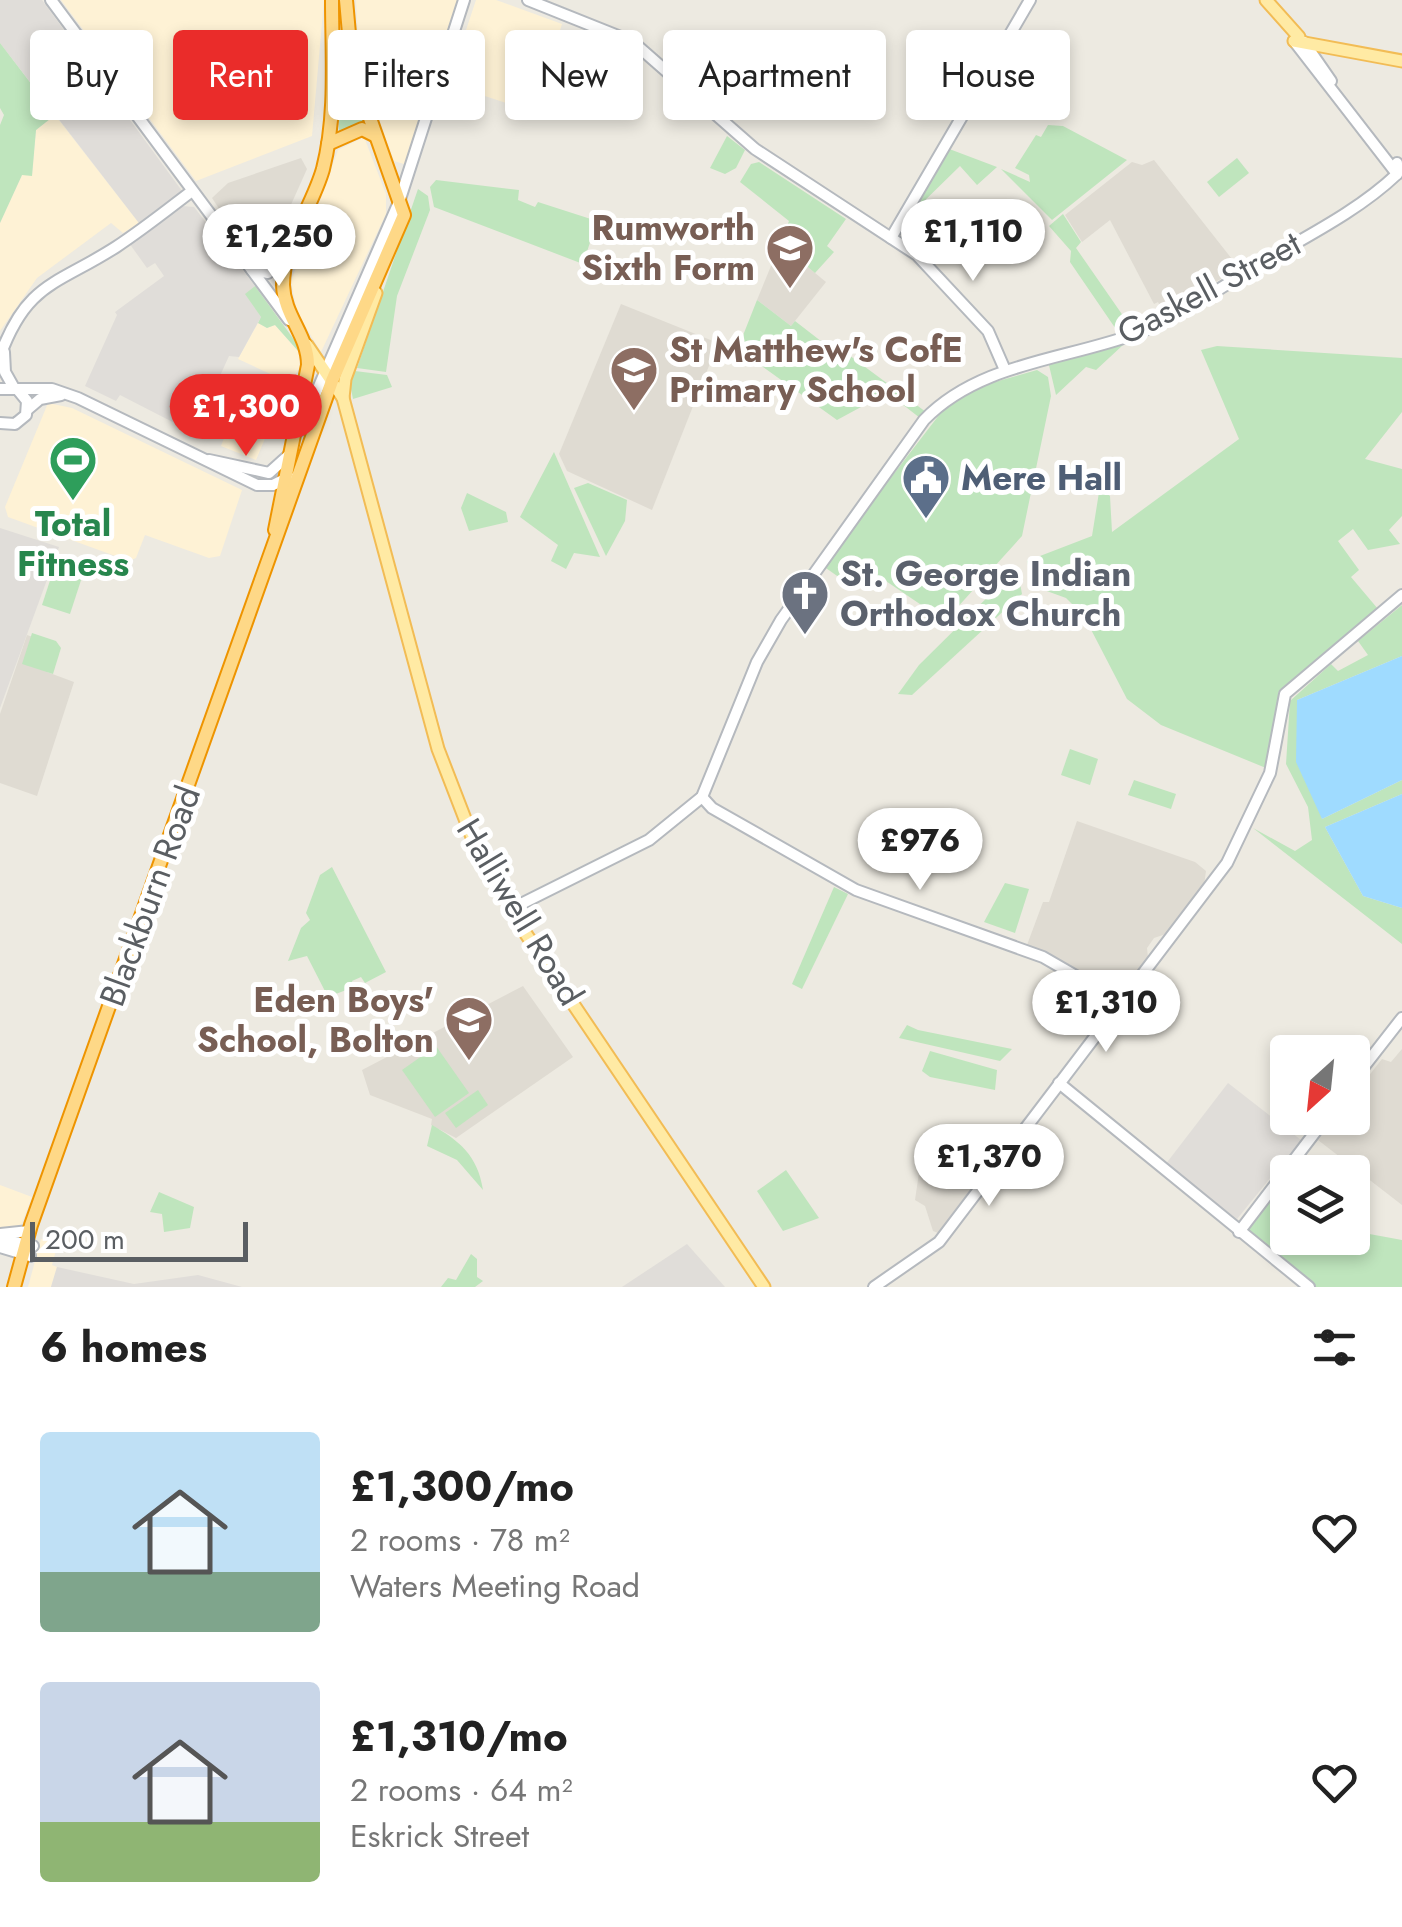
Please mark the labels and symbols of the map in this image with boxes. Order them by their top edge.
pin: £1,110 [892,199,1054,284]
place label: Rumworth Sixth Form [581,203,755,293]
pin: £1,250 [198,204,360,289]
street label: Gaskell Street [1108,218,1310,357]
school or university icon: Rumworth Sixth Form [764,222,816,290]
place label: St Matthew's CofE Primary School [669,325,963,415]
school or university icon: St Matthew's CofE Primary School [608,344,660,412]
pin: £1,300 [165,374,327,459]
sports icon: Total Fitness [47,434,99,502]
public building icon: Mere Hall [900,452,952,520]
place label: Mere Hall [961,453,1122,503]
place label: Total Fitness [17,499,129,589]
place label: St. George Indian Orthodox Church [840,549,1131,639]
church icon: St. George Indian Orthodox Church [779,568,831,636]
street label: Blackburn Road [87,779,213,1013]
pin: £976 [861,808,979,893]
street label: Halliwell Road [444,809,596,1015]
pin: £1,310 [1025,970,1187,1055]
place label: Eden Boys' School, Bolton [197,975,434,1065]
school or university icon: Eden Boys' School, Bolton [443,994,495,1062]
north arrow [1270,1035,1370,1135]
pin: £1,370 [908,1124,1070,1209]
scale bar [30,1217,248,1262]

